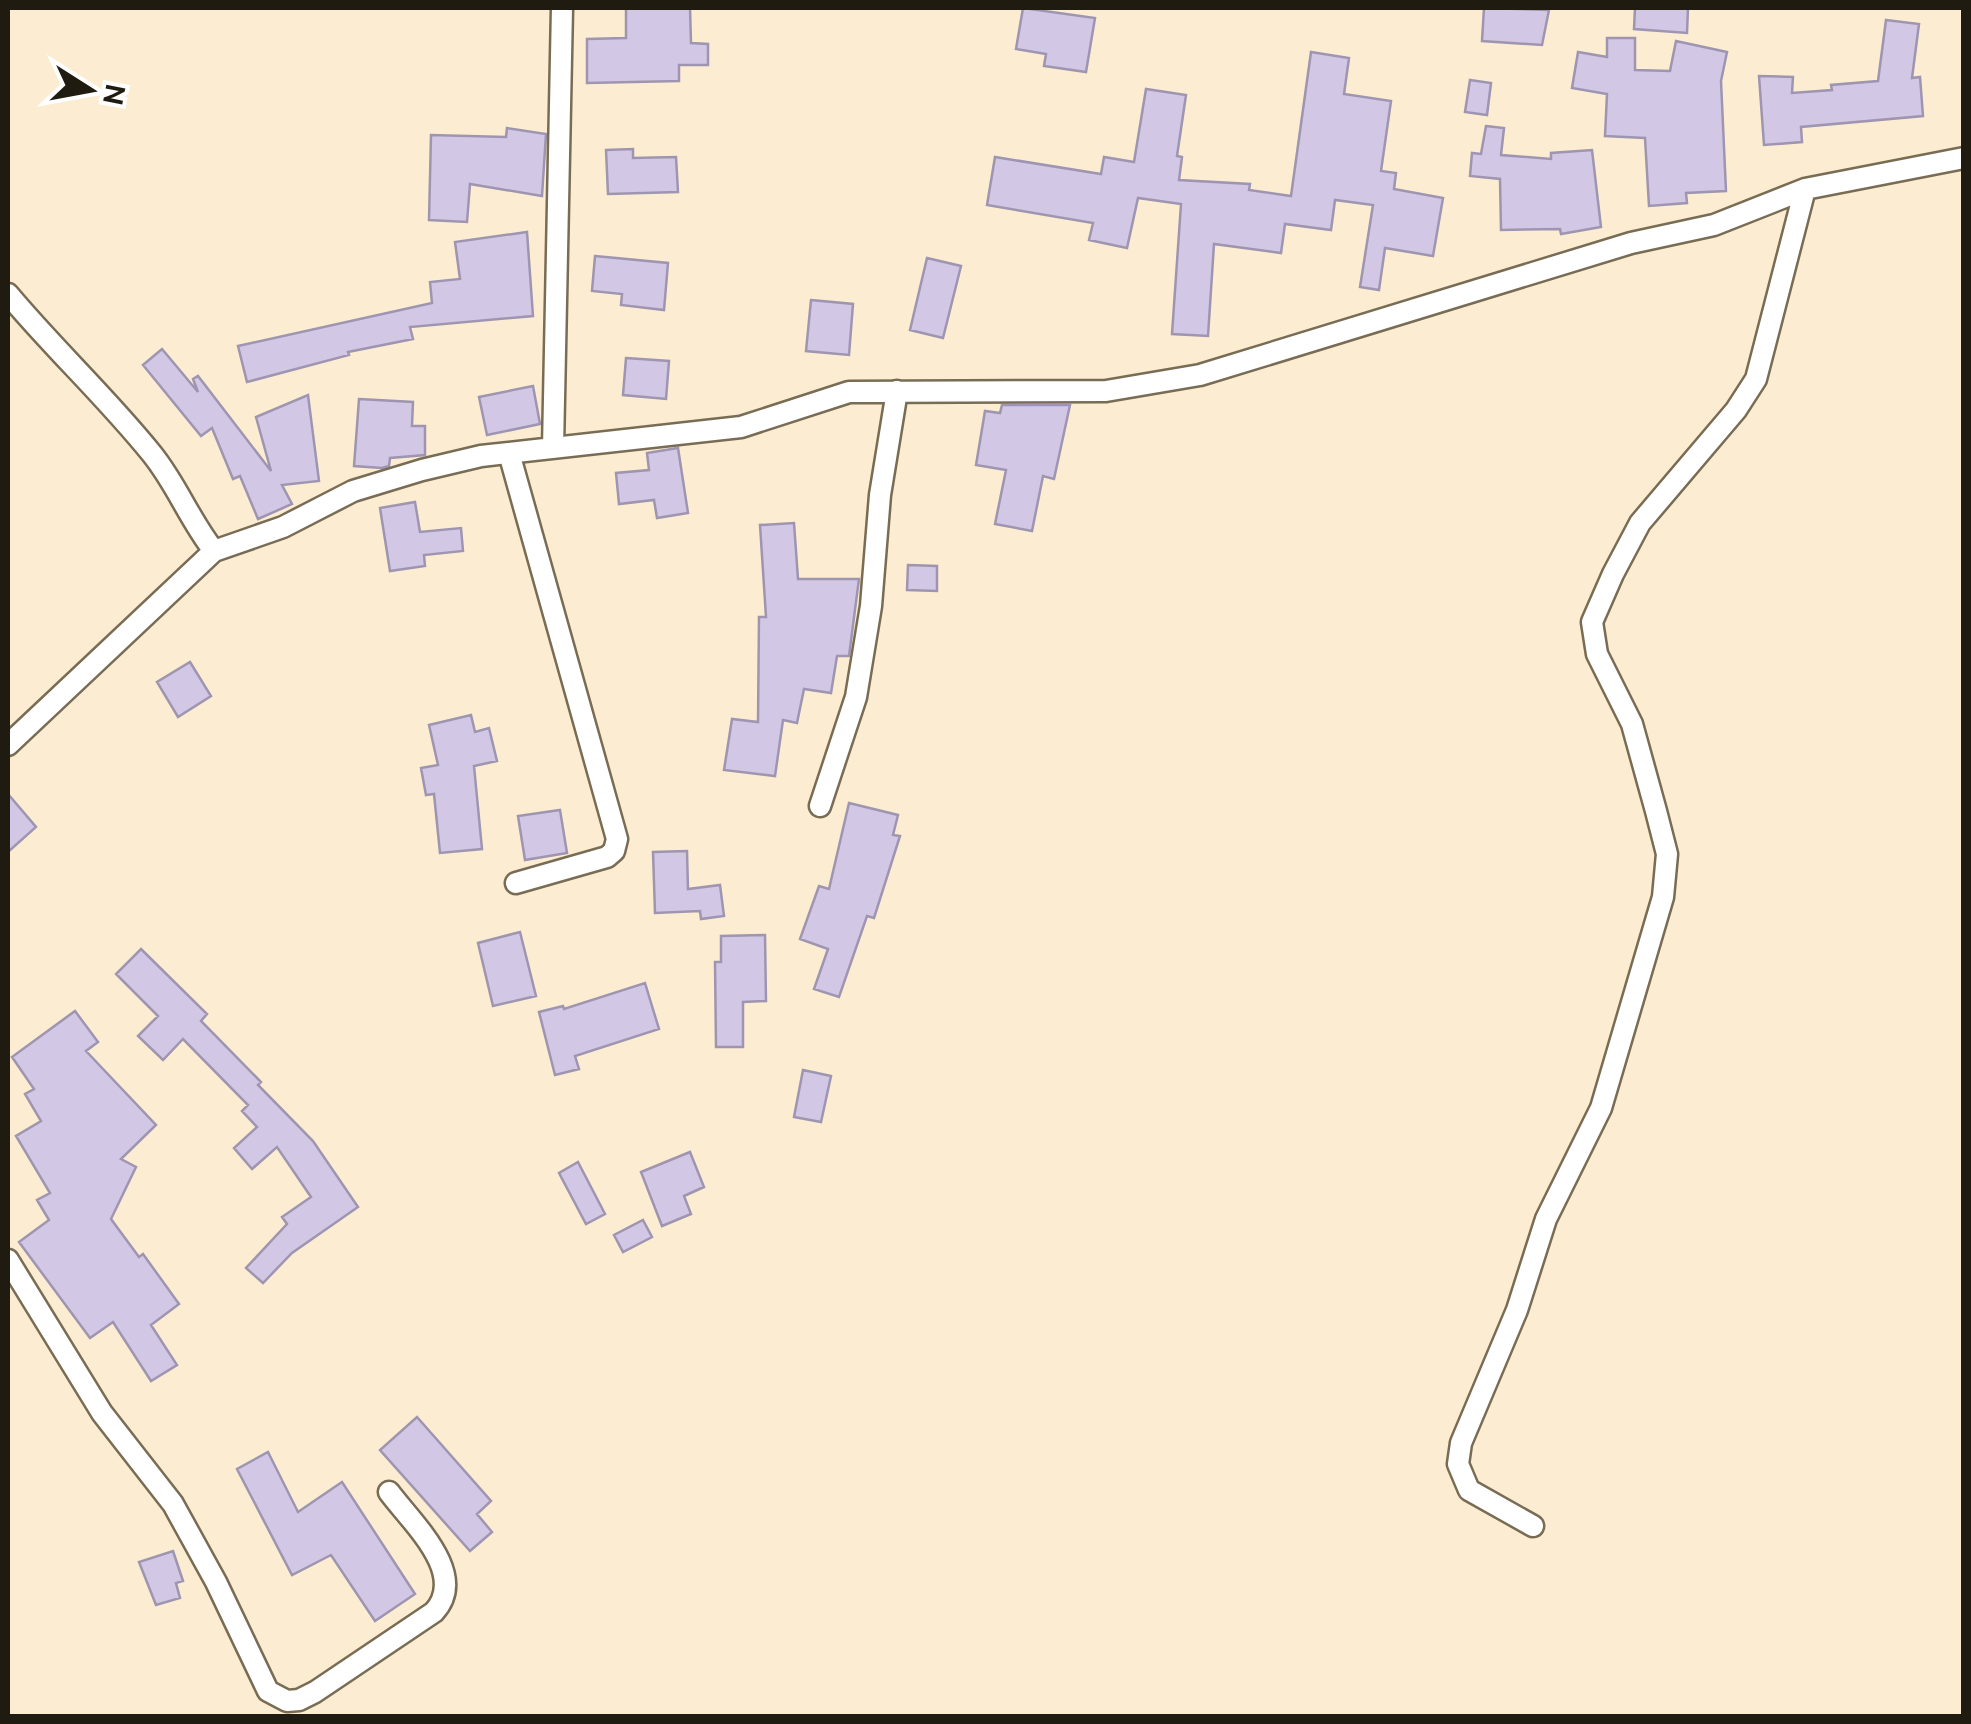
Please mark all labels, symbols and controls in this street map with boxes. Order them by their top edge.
north arrow [40,40,140,140]
text: N [98,82,132,108]

